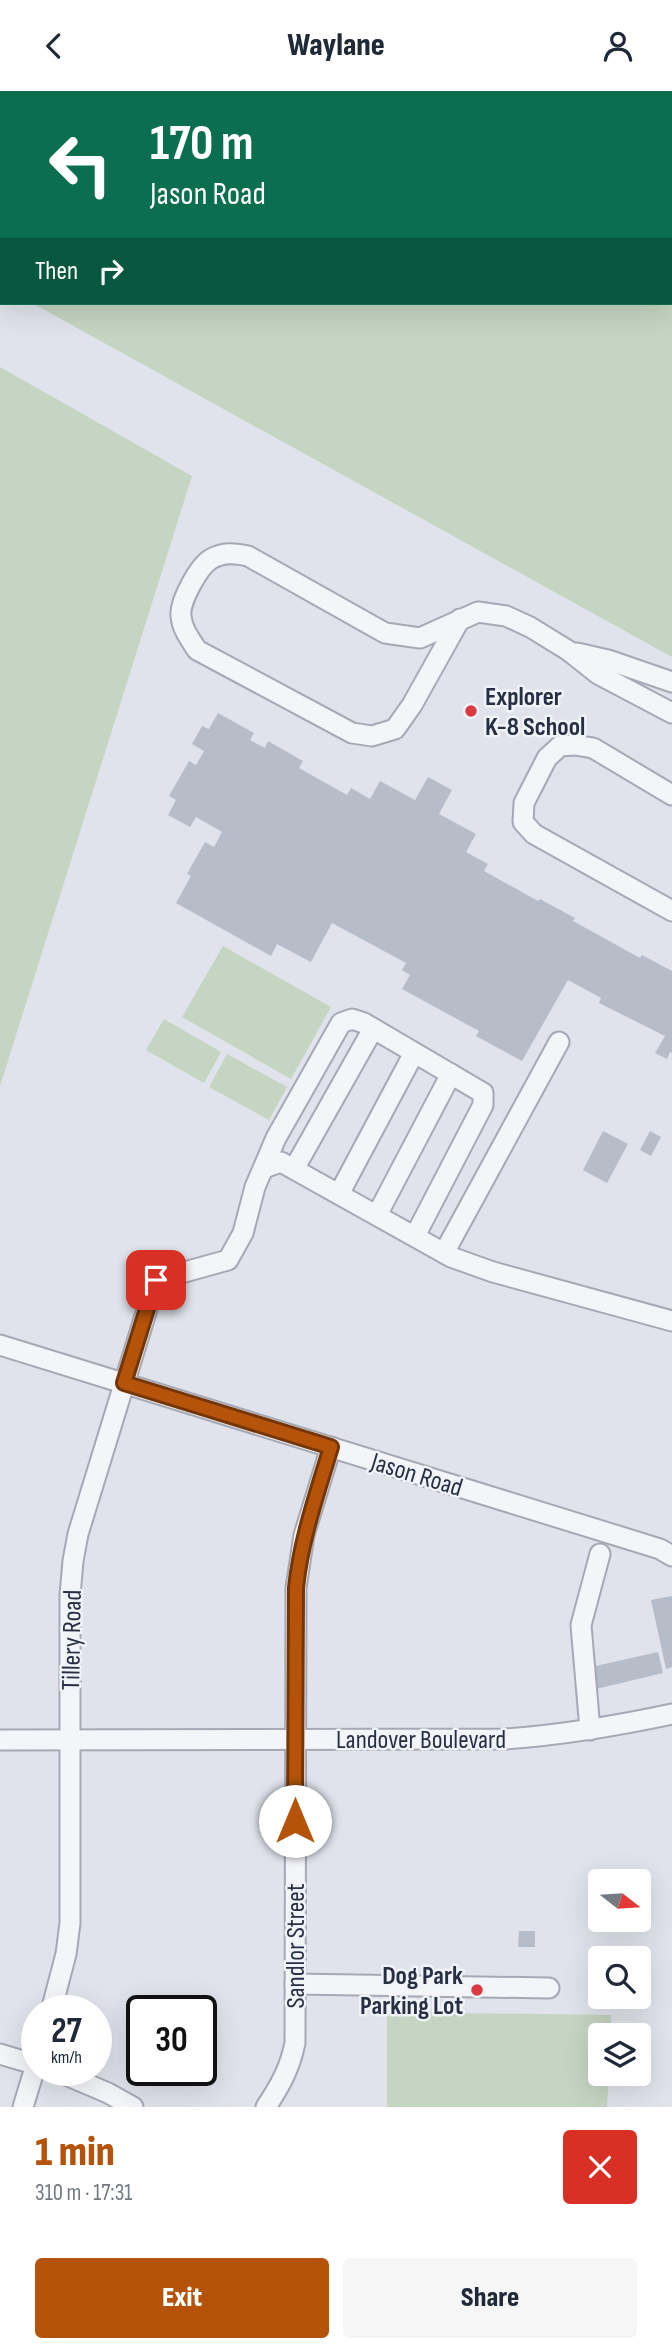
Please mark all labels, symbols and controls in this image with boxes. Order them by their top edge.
text: Waylane [287,26,385,65]
icon: back [35,27,73,65]
icon: person [599,27,637,65]
text: 170 m [150,115,254,174]
icon: left [35,119,126,210]
text: Jason Road [150,175,266,214]
icon: right [92,252,130,290]
text: Then [35,256,78,287]
place label: Explorer K-8 School [485,682,585,743]
marker: Explorer K-8 School [463,703,479,719]
pin [126,1250,186,1310]
icon: arrive [137,1261,175,1299]
street label: Jason Road [366,1447,466,1504]
street label: Tillery Road [56,1589,89,1691]
street label: Landover Boulevard [336,1725,506,1756]
position arrow [258,1784,332,1858]
north arrow [588,1869,651,1932]
map controls [588,1869,651,2086]
street label: Sandlor Street [281,1883,312,2009]
button: search [588,1946,651,2009]
place label: Dog Park Parking Lot [360,1961,463,2022]
marker: Dog Park Parking Lot [469,1982,485,1998]
speed limit sign: 30 [126,1995,217,2086]
text: 27 [51,2010,82,2053]
button: layers [588,2023,651,2086]
text: km/h [51,2047,82,2068]
text: 1 min [35,2127,115,2178]
button: close [563,2130,637,2204]
text: 310 m · 17:31 [35,2179,132,2207]
button: Exit [35,2258,329,2338]
button: Share [343,2258,637,2338]

